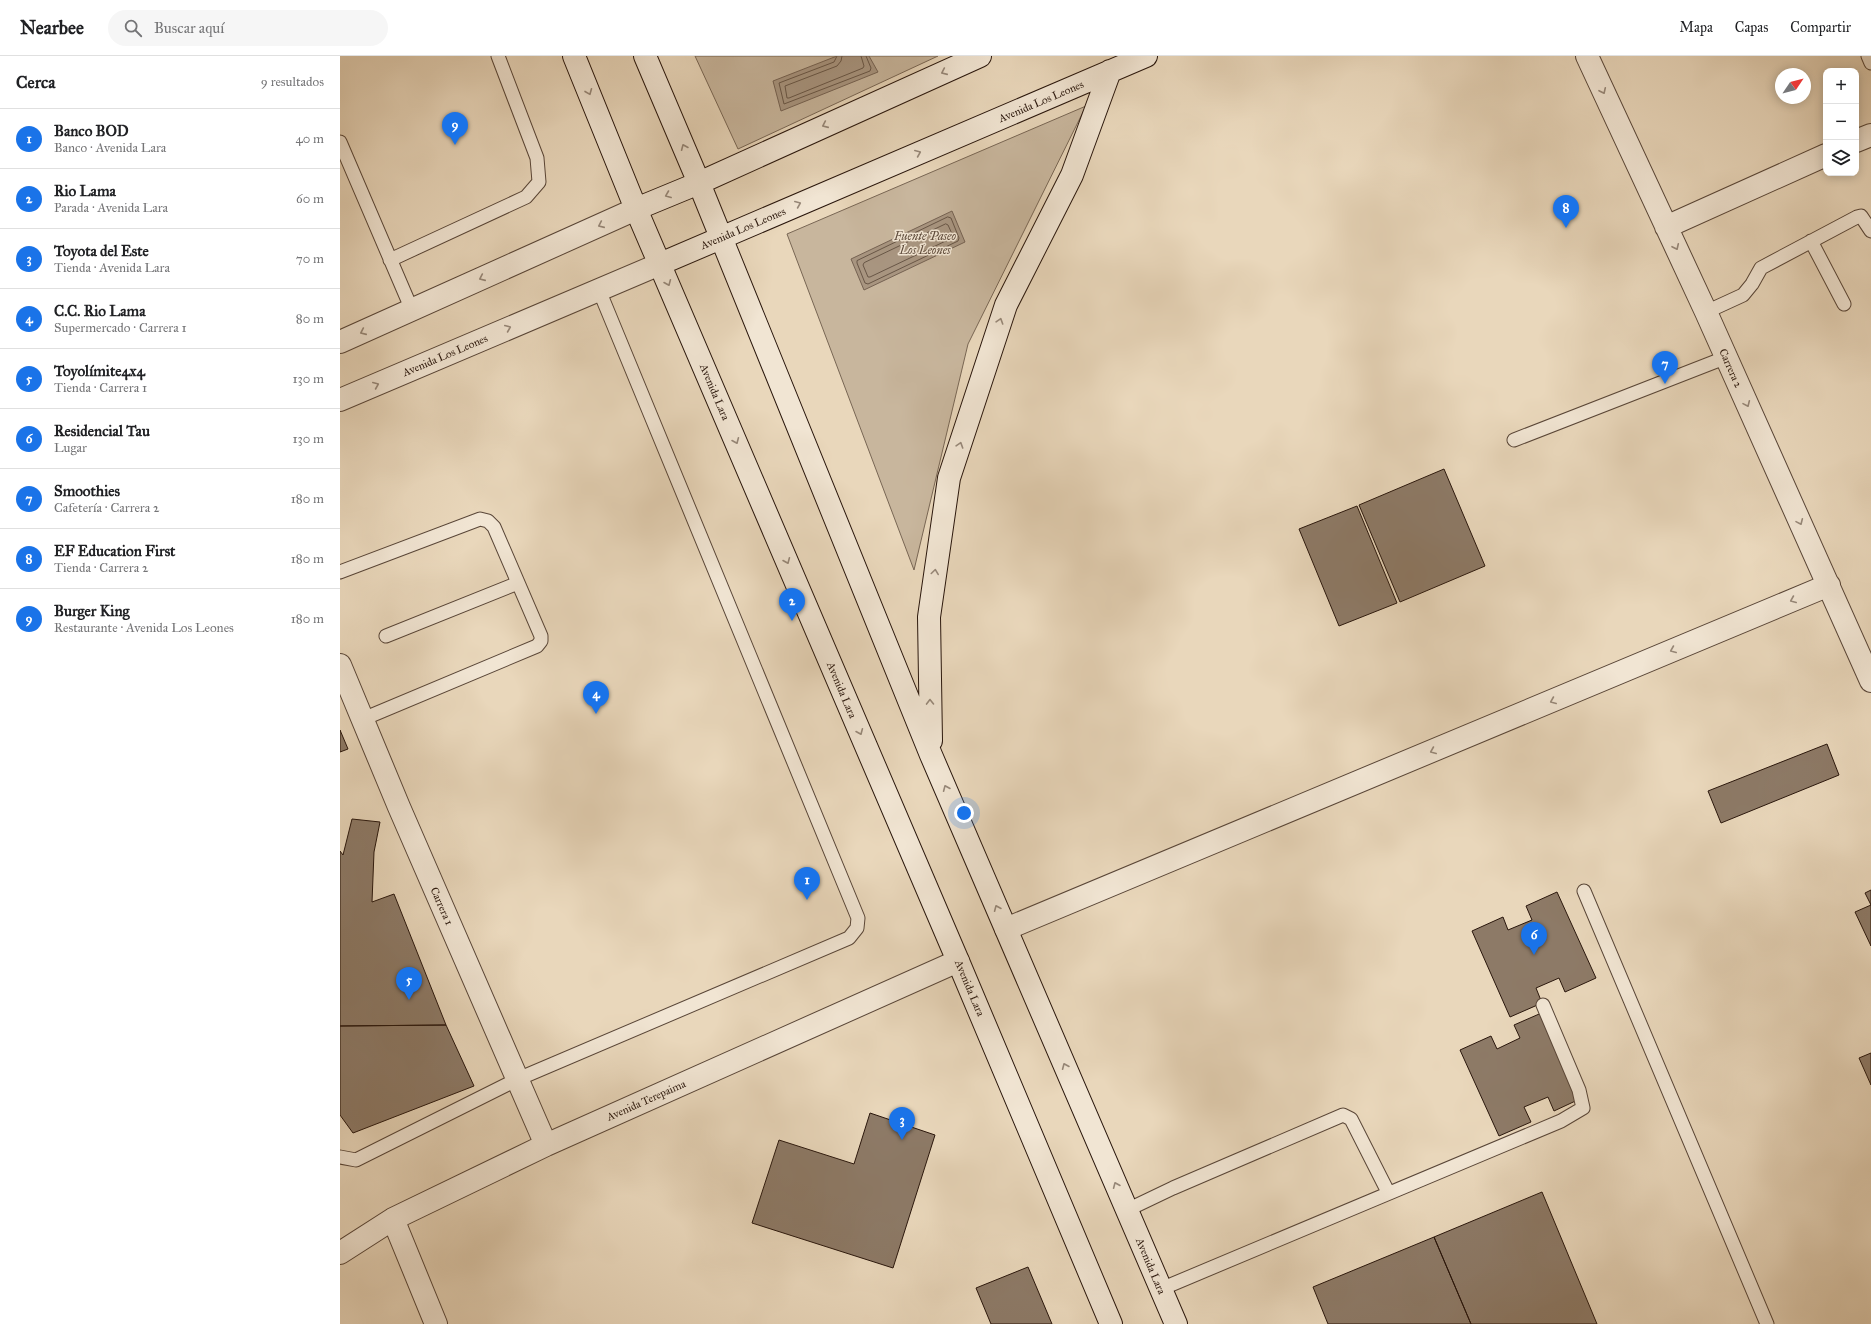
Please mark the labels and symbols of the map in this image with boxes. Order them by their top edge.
one-way arrow [941,67,948,75]
north arrow [1775,68,1811,104]
street label: Avenida Los Leones [996,78,1086,126]
one-way arrow [584,88,592,96]
one-way arrow [1599,88,1607,95]
pin: 9 [442,112,468,145]
one-way arrow [822,121,829,129]
one-way arrow [680,144,688,151]
one-way arrow [914,150,921,158]
one-way arrow [665,191,672,199]
pin: 8 [1553,195,1579,228]
one-way arrow [795,201,802,209]
street label: Avenida Los Leones [698,205,788,253]
one-way arrow [597,220,605,228]
water label: Fuente Paseo Los Leones [893,229,957,257]
one-way arrow [1671,243,1679,251]
one-way arrow [479,274,486,282]
one-way arrow [663,279,671,287]
one-way arrow [996,318,1004,325]
one-way arrow [504,325,512,333]
one-way arrow [360,327,367,335]
street label: Avenida Los Leones [400,332,490,380]
street label: Carrera 2 [1716,347,1745,390]
pin: 7 [1652,351,1678,384]
street label: Avenida Lara [696,361,732,423]
one-way arrow [372,381,379,389]
one-way arrow [1743,400,1751,407]
one-way arrow [731,438,739,445]
one-way arrow [955,441,964,448]
one-way arrow [1796,519,1804,526]
one-way arrow [782,556,790,564]
one-way arrow [930,569,939,575]
pin: 2 [779,588,805,621]
one-way arrow [1789,596,1796,604]
one-way arrow [1669,646,1676,654]
street label: Avenida Lara [823,659,859,721]
pin: 4 [583,681,609,714]
one-way arrow [1549,696,1556,704]
one-way arrow [926,699,934,705]
one-way arrow [855,727,863,735]
one-way arrow [1429,746,1436,754]
one-way arrow [942,785,950,792]
your location [954,803,974,823]
pin: 1 [794,867,820,900]
street label: Carrera 1 [427,885,456,927]
one-way arrow [994,904,1002,912]
pin: 6 [1521,922,1547,955]
street label: Avenida Lara [951,957,987,1019]
pin: 5 [396,967,422,1000]
one-way arrow [1062,1062,1070,1070]
street label: Avenida Terepaima [604,1077,688,1124]
pin: 3 [889,1107,915,1140]
one-way arrow [1113,1182,1121,1189]
street label: Avenida Lara [1132,1235,1168,1297]

